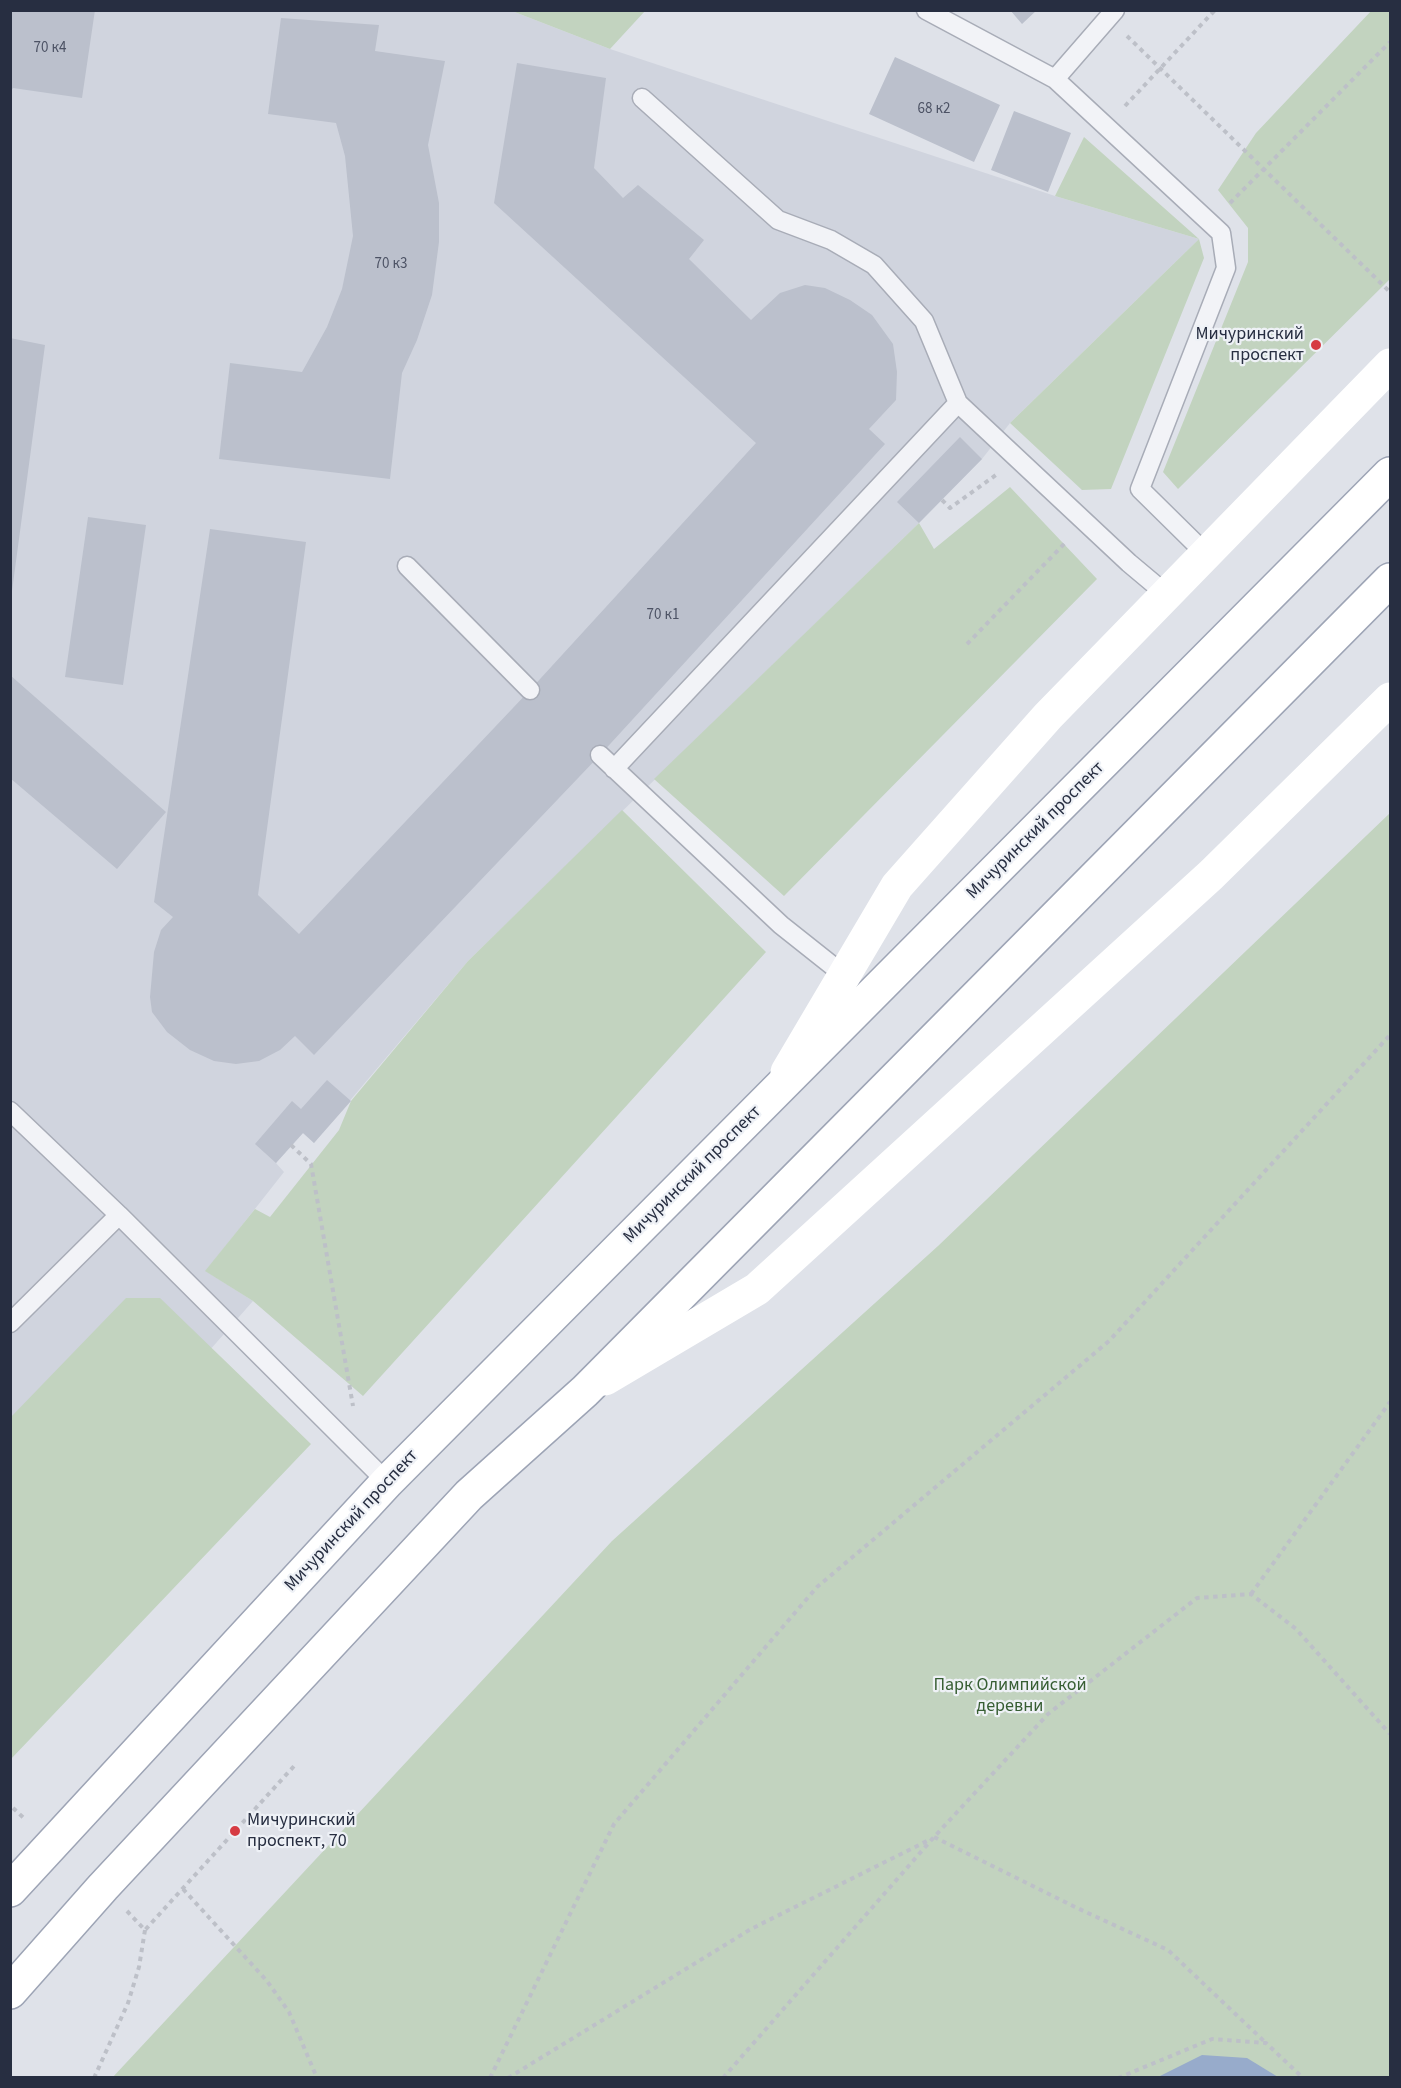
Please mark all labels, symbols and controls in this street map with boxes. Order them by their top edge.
house number: 70 к4 [34,40,66,58]
house number: 68 к2 [918,101,950,119]
house number: 70 к3 [375,256,407,274]
place label: Мичуринский проспект [1195,324,1304,366]
marker: Мичуринский проспект [1309,338,1323,352]
house number: 70 к1 [647,607,679,625]
street label: Мичуринский проспект [963,758,1109,904]
street label: Мичуринский проспект [620,1102,766,1248]
street label: Мичуринский проспект [281,1446,423,1596]
park label: Парк Олимпийской деревни [933,1675,1087,1718]
place label: Мичуринский проспект, 70 [247,1810,356,1852]
marker: Мичуринский проспект, 70 [228,1824,242,1838]

